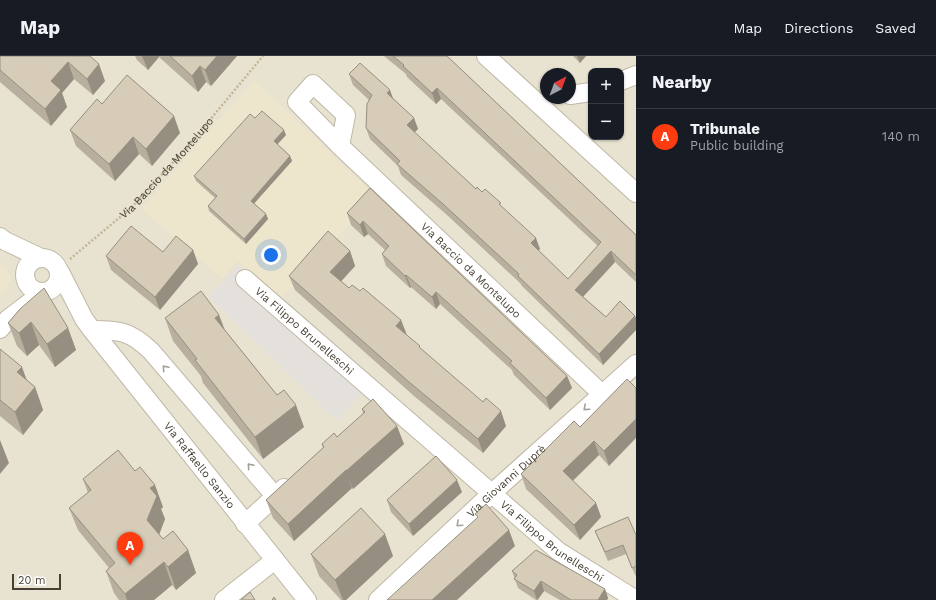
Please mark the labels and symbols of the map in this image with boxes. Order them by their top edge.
north arrow [540,68,576,104]
street label: Via Baccio da Montelupo [117,115,216,222]
street label: Via Baccio da Montelupo [418,220,523,321]
your location [261,245,281,265]
street label: Via Filippo Brunelleschi [252,285,356,378]
one-way arrow [163,365,170,372]
one-way arrow [583,404,591,411]
street label: Via Raffaello Sanzio [161,420,237,511]
street label: Via Giovanni Duprè [464,442,549,520]
one-way arrow [247,463,254,471]
street label: Via Filippo Brunelleschi [498,498,606,585]
one-way arrow [456,519,464,527]
pin: A [117,532,143,565]
scale bar [12,572,61,591]

